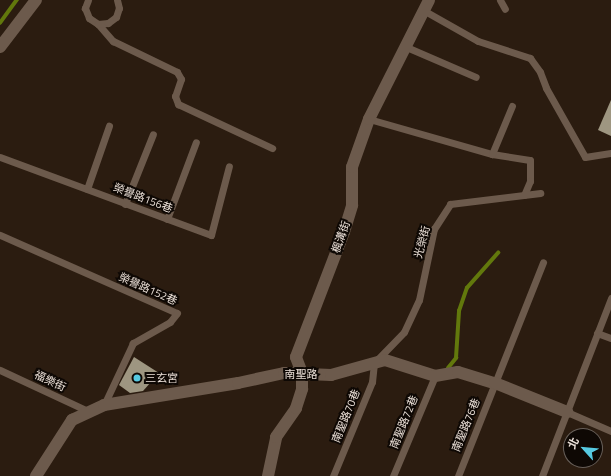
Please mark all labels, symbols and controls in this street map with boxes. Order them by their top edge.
street label: 榮譽路156巷 [111,181,175,215]
street label: 楓溝街 [329,219,353,255]
street label: 光榮街 [411,224,433,260]
street label: 榮譽路152巷 [117,270,179,308]
street label: 南聖路 [285,367,317,381]
street label: 福樂街 [32,368,68,394]
place label: 三玄宮 [145,371,178,385]
marker: 三玄宮 [132,373,142,383]
street label: 南聖路70巷 [329,387,363,445]
street label: 南聖路72巷 [387,393,421,451]
street label: 南聖路76巷 [449,396,483,454]
north arrow [563,428,603,468]
text: 北 [564,434,583,452]

